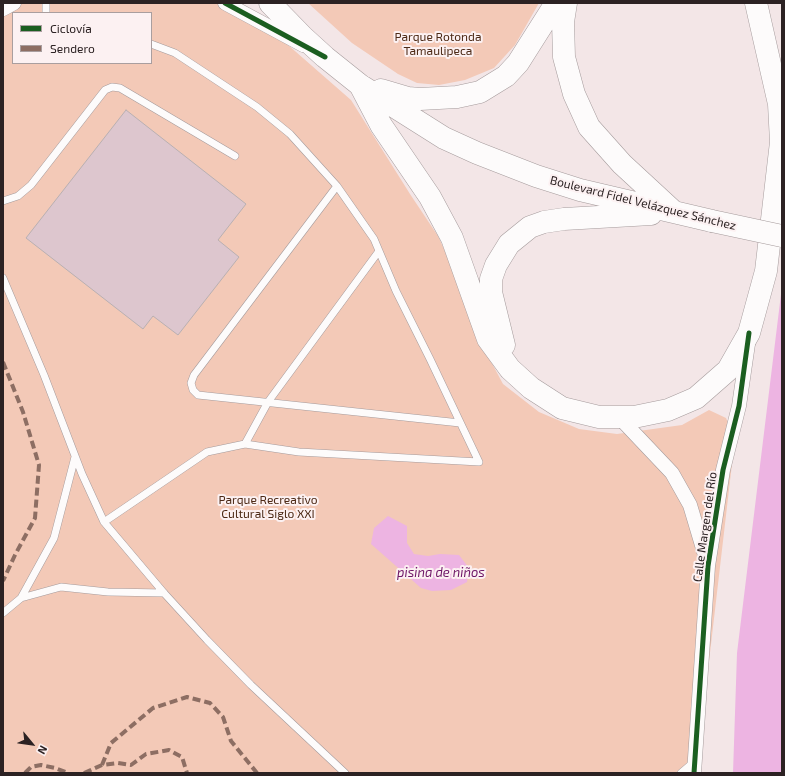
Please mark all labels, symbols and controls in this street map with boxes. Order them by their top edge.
legend [12,12,152,64]
text: Ciclovía [50,21,92,35]
park label: Parque Rotonda Tamaulipeca [394,30,482,58]
text: Sendero [50,41,95,55]
street label: Boulevard Fidel Velázquez Sánchez [548,173,738,233]
street label: Calle Margen del Río [690,471,720,583]
park label: Parque Recreativo Cultural Siglo XXI [218,493,318,521]
water label: pisina de niños [397,565,485,581]
north arrow [12,724,52,764]
text: N [35,743,51,757]

